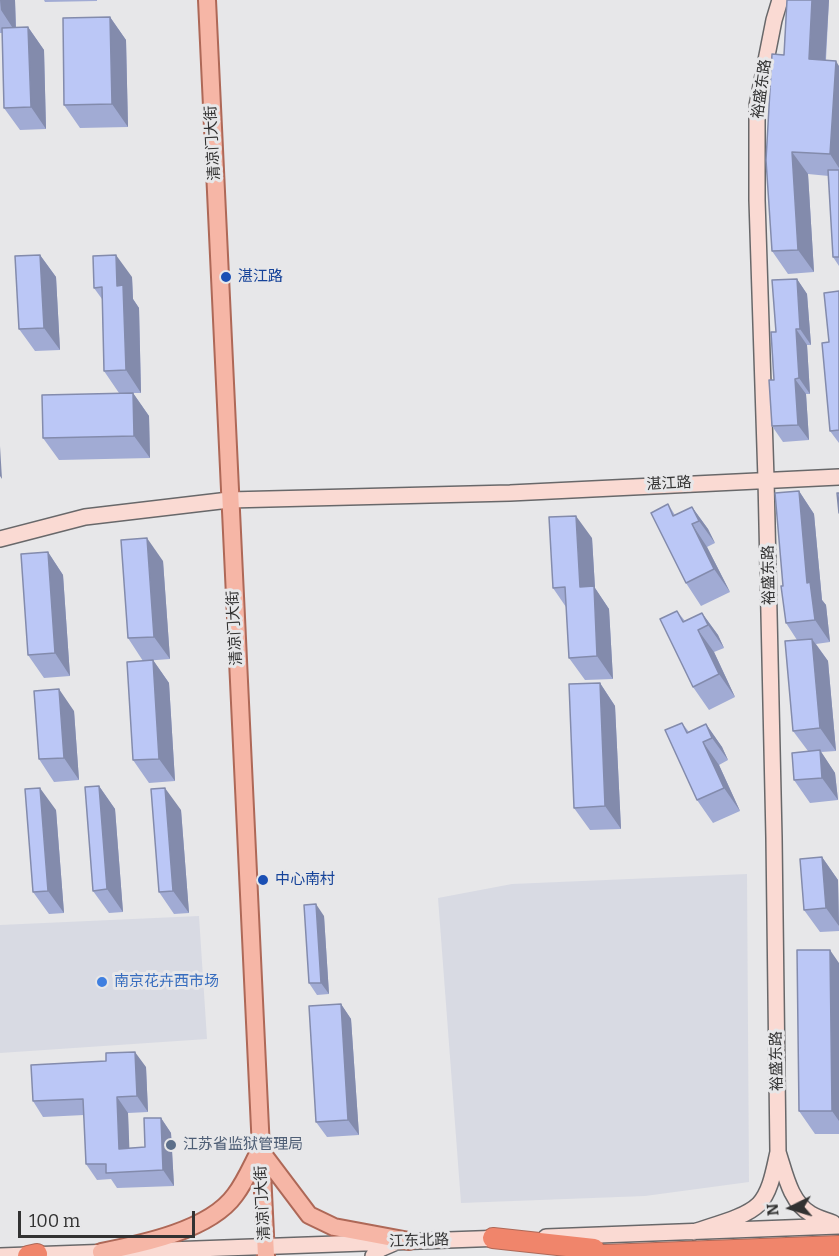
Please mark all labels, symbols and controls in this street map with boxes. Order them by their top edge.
street label: 裕盛东路 [749,58,775,120]
street label: 清凉门大街 [202,105,224,181]
place label: 湛江路 [238,268,283,286]
marker: 湛江路 [219,270,233,284]
street label: 湛江路 [646,474,692,494]
street label: 裕盛东路 [759,545,779,605]
street label: 清凉门大街 [224,590,246,666]
place label: 中心南村 [275,871,335,889]
marker: 中心南村 [256,873,270,887]
place label: 南京花卉西市场 [114,973,219,991]
marker: 南京花卉西市场 [95,975,109,989]
street label: 裕盛东路 [767,1031,787,1091]
place label: 江苏省监狱管理局 [183,1136,303,1154]
marker: 江苏省监狱管理局 [164,1138,178,1152]
street label: 清凉门大街 [252,1165,274,1241]
north arrow [761,1178,821,1238]
scale bar [21,1199,198,1237]
text: N [763,1203,783,1217]
text: 100 m [29,1210,80,1232]
street label: 江东北路 [389,1231,449,1251]

